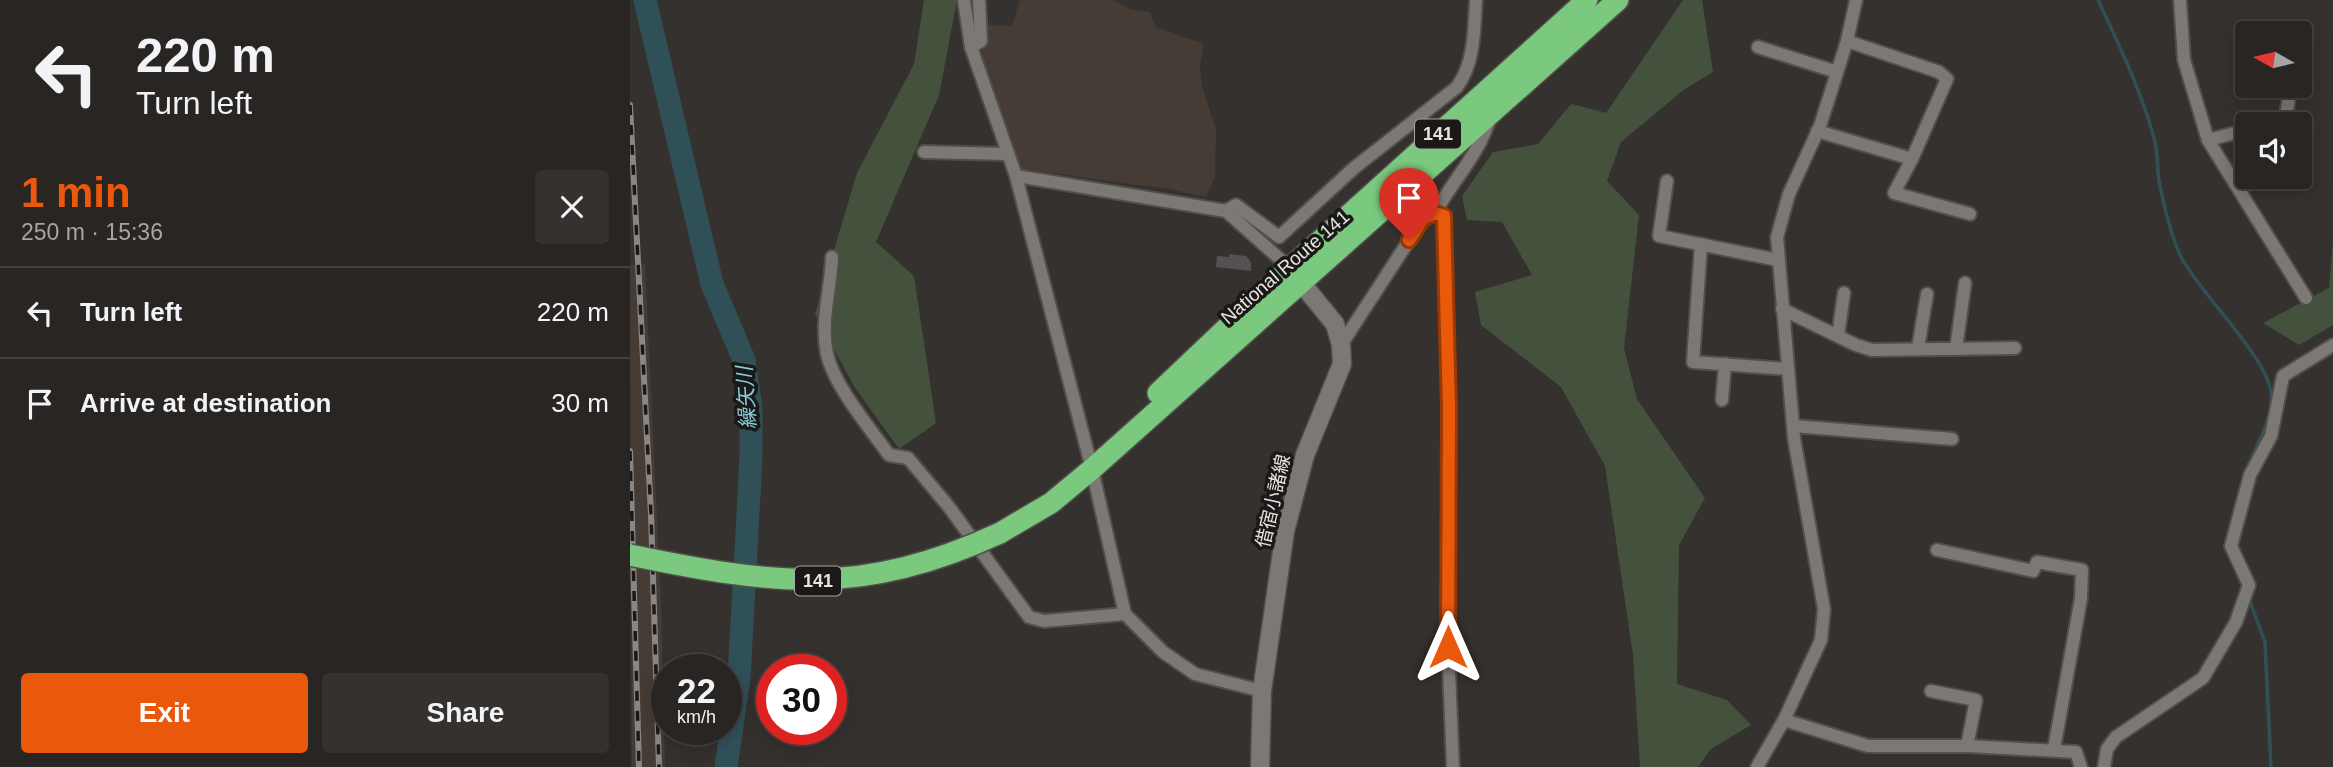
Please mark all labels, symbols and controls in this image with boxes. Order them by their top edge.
north arrow [2235,21,2312,98]
map controls [2235,21,2312,189]
icon: left [21,28,112,119]
text: 220 m [136,28,275,82]
text: Turn left [136,85,252,121]
button: sound [2235,112,2312,189]
road number: 141 [1415,119,1461,148]
pin [1379,168,1439,240]
text: 1 min [21,169,131,216]
button: close [535,170,609,244]
icon: arrive [1390,179,1428,217]
street label: National Route 141 [1217,206,1353,328]
text: 250 m · 15:36 [21,219,163,245]
icon: left [21,294,59,332]
text: Turn left [80,297,182,327]
text: 220 m [537,297,609,327]
water label: 繰矢川 [732,364,760,430]
icon: arrive [21,385,59,423]
text: Arrive at destination [80,388,331,418]
text: 30 m [551,388,609,418]
street label: 借宿小諸線 [1252,452,1294,550]
road number: 141 [795,566,841,596]
position arrow [1411,610,1485,684]
speed limit sign: 30 [756,654,847,745]
text: 22 [677,671,716,710]
button: Exit [21,673,308,753]
button: Share [322,673,609,753]
text: km/h [677,707,716,727]

